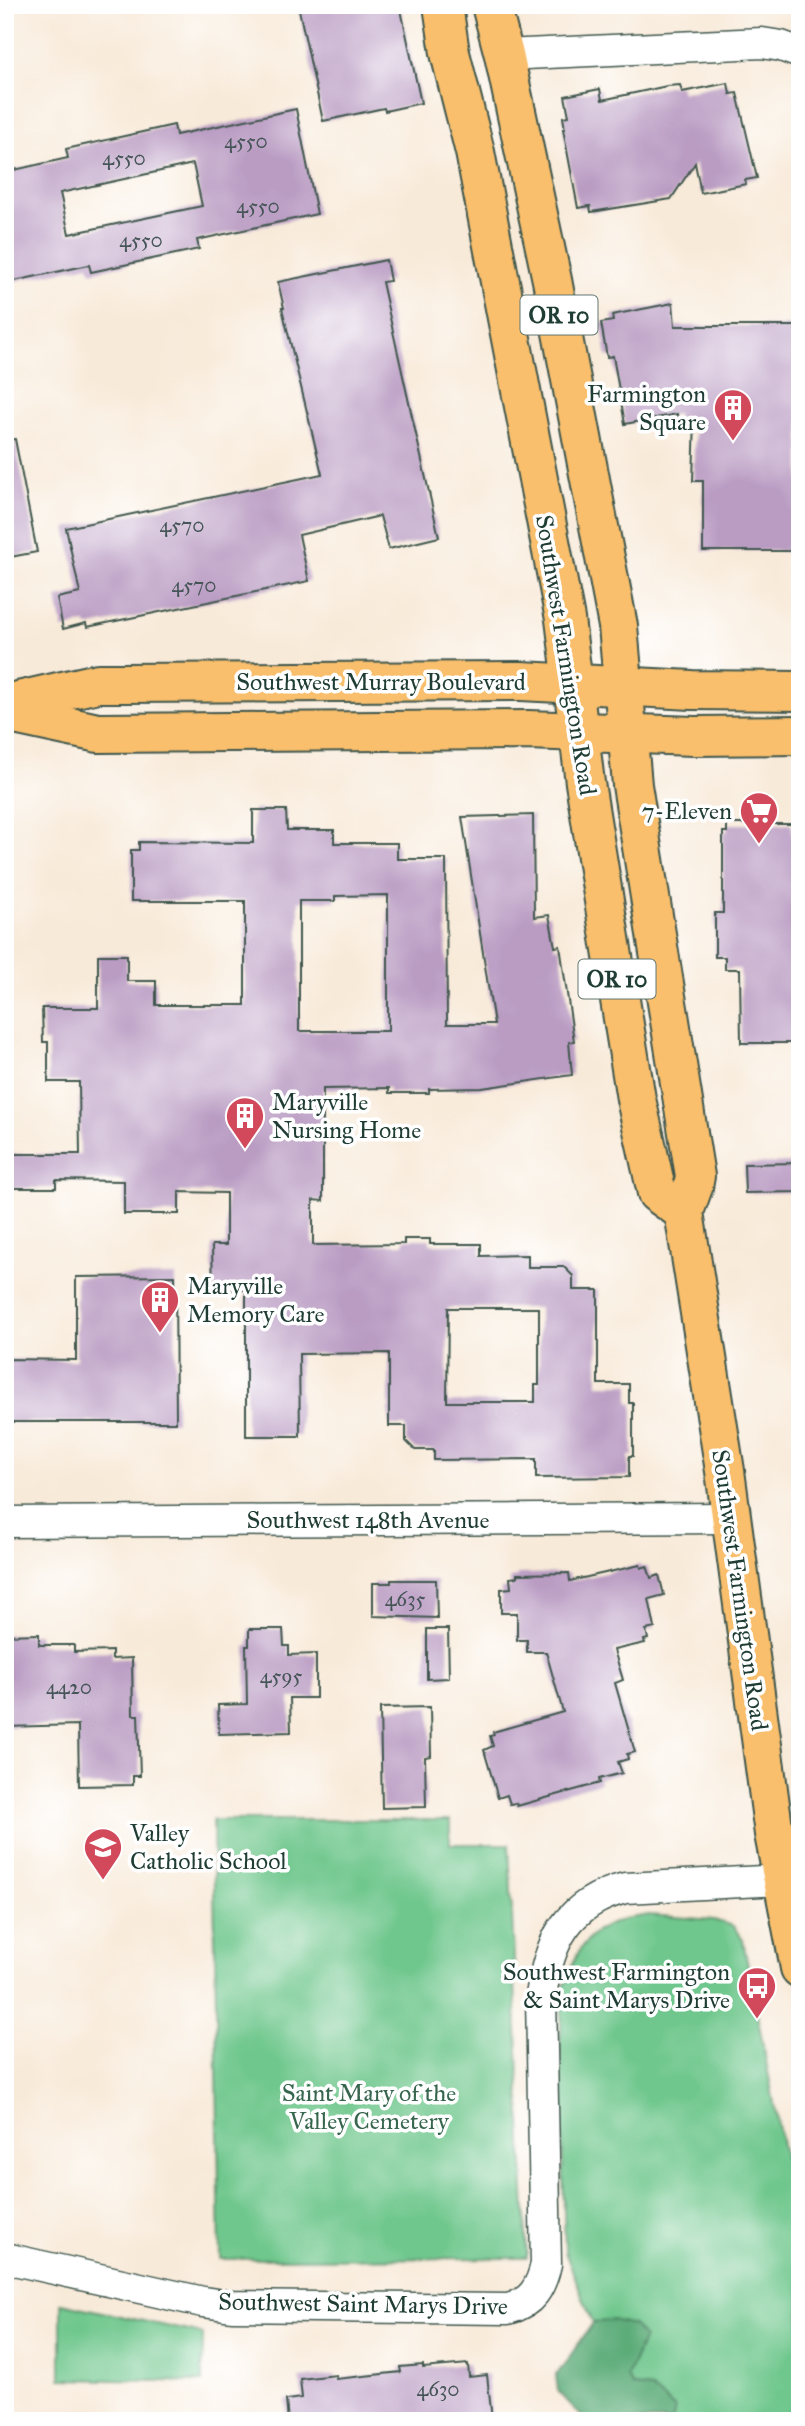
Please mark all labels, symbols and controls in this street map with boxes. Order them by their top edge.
house number: 4550 [224,128,268,154]
house number: 4550 [102,145,146,171]
house number: 4550 [236,193,280,219]
house number: 4550 [119,227,163,253]
road number: OR 10 [520,296,598,334]
place label: Farmington Square [587,379,706,437]
building icon: Farmington Square [712,387,754,442]
house number: 4570 [160,512,204,538]
street label: Southwest Farmington Road [529,513,603,797]
house number: 4570 [172,572,216,598]
street label: Southwest Murray Boulevard [236,667,526,697]
supermarket icon: 7-Eleven [738,790,780,845]
place label: 7-Eleven [642,796,732,826]
road number: OR 10 [578,960,656,998]
place label: Maryville Nursing Home [272,1087,421,1145]
building icon: Maryville Nursing Home [224,1095,266,1150]
place label: Maryville Memory Care [187,1271,325,1329]
building icon: Maryville Memory Care [139,1279,181,1334]
street label: Southwest Farmington Road [705,1447,775,1733]
street label: Southwest 148th Avenue [246,1505,490,1535]
house number: 4635 [385,1586,426,1612]
house number: 4595 [260,1663,302,1689]
house number: 4420 [46,1674,92,1700]
place label: Valley Catholic School [129,1818,287,1876]
school or university icon: Valley Catholic School [82,1826,124,1881]
place label: Southwest Farmington & Saint Marys Drive [503,1957,730,2015]
bus stop icon: Southwest Farmington & Saint Marys Drive [736,1965,778,2020]
park label: Saint Mary of the Valley Cemetery [282,2078,456,2136]
street label: Southwest Saint Marys Drive [218,2286,508,2322]
house number: 4630 [416,2376,460,2402]

